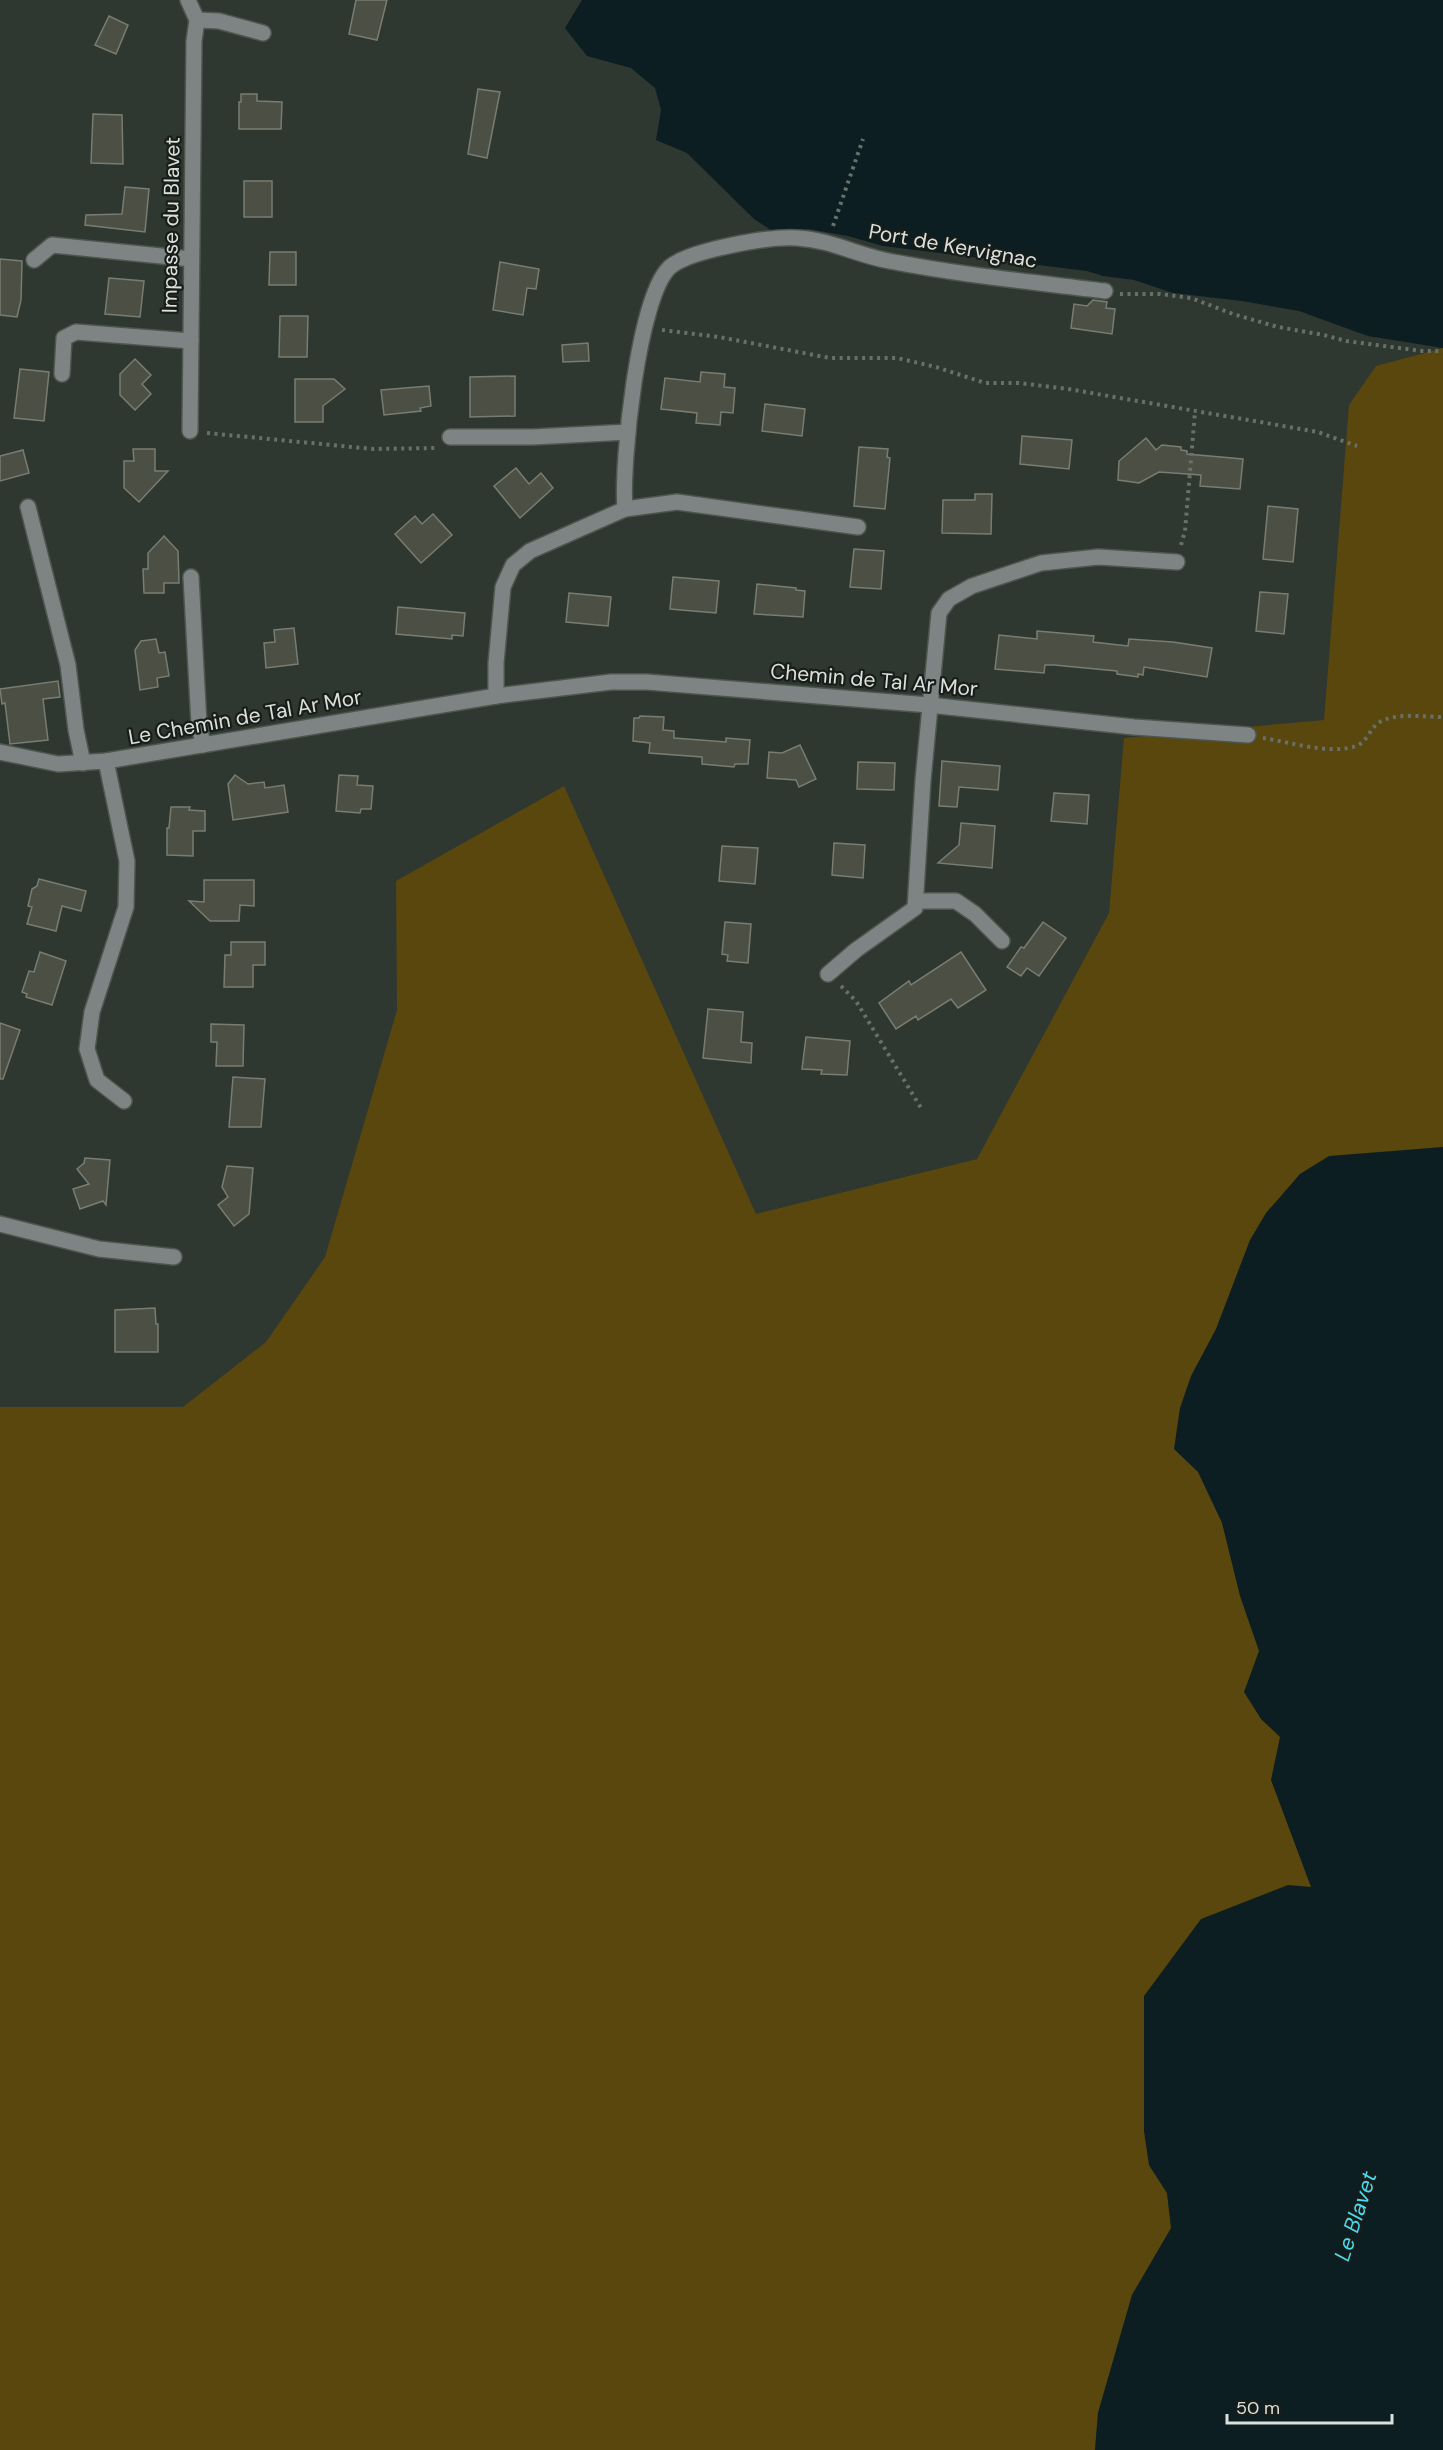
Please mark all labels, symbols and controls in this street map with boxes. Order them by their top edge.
street label: Impasse du Blavet [155,137,187,313]
street label: Port de Kervignac [866,217,1040,275]
street label: Chemin de Tal Ar Mor [769,657,979,703]
street label: Le Chemin de Tal Ar Mor [126,683,364,751]
water label: Le Blavet [1327,2167,1384,2265]
scale bar [1227,2387,1392,2425]
text: 50 m [1236,2396,1280,2420]

